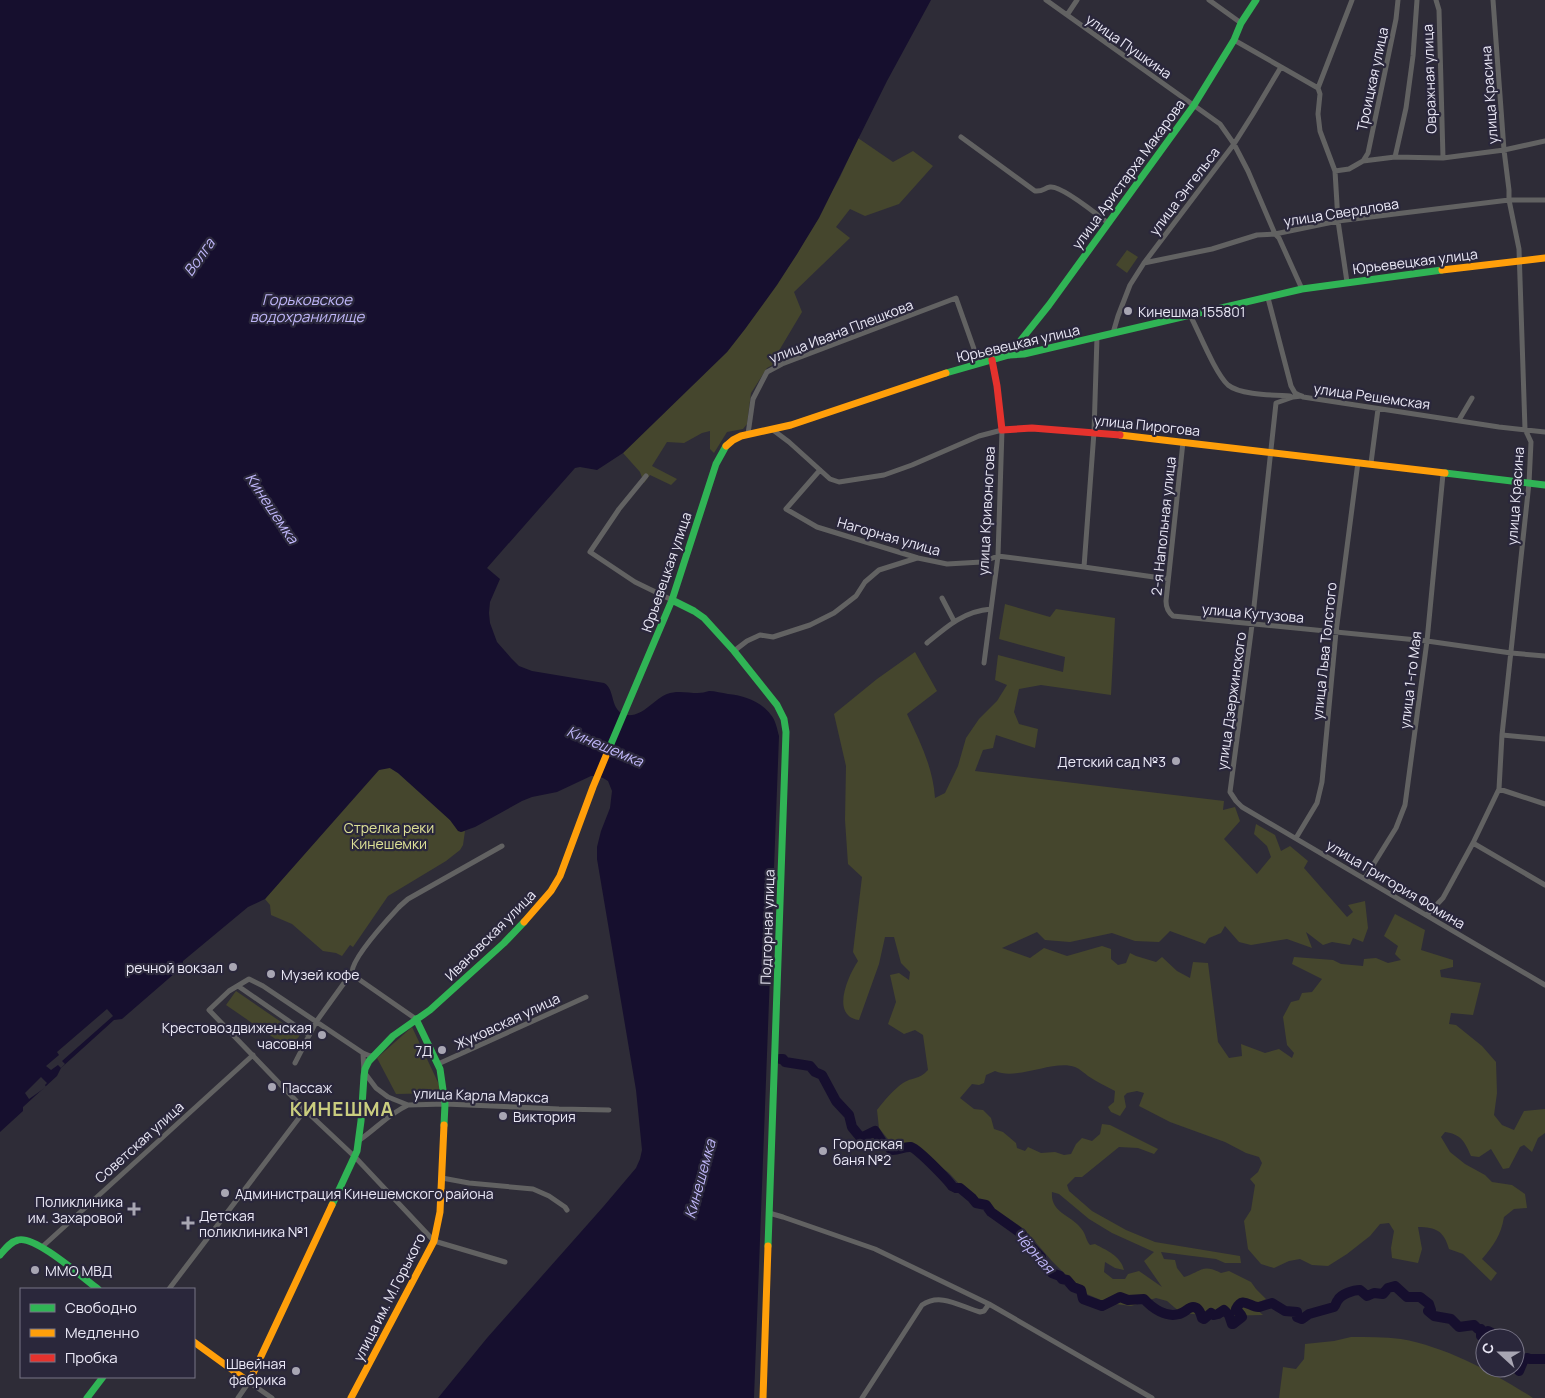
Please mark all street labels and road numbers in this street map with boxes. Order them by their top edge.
street label: улица Пушкина [1082,9,1176,83]
street label: Овражная улица [1418,24,1440,134]
street label: Троицкая улица [1352,25,1392,133]
street label: улица Красина [1476,45,1502,145]
street label: улица Аристарха Макарова [1067,95,1189,253]
street label: улица Энгельса [1144,143,1224,239]
street label: улица Свердлова [1282,194,1400,230]
street label: Юрьевецкая улица [1351,244,1479,278]
street label: улица Ивана Плешкова [766,295,916,367]
street label: Юрьевецкая улица [955,320,1081,366]
street label: улица Решемская [1313,378,1431,414]
street label: улица Пирогова [1093,410,1201,440]
street label: улица Кривоногова [973,446,999,576]
street label: улица Красина [1502,446,1528,546]
street label: 2-я Напольная улица [1146,456,1180,596]
street label: Юрьевецкая улица [637,509,695,635]
street label: Нагорная улица [835,512,943,560]
street label: улица Льва Толстого [1307,581,1341,721]
street label: улица Кутузова [1201,599,1305,627]
street label: улица 1-го Мая [1395,630,1425,730]
street label: улица Дзержинского [1212,631,1250,771]
street label: улица Григория Фомина [1323,835,1469,933]
street label: Подгорная улица [755,869,779,985]
street label: Ивановская улица [440,885,540,985]
street label: Жуковская улица [451,988,563,1054]
street label: улица Карла Маркса [413,1083,549,1107]
street label: Советская улица [91,1097,187,1187]
street label: улица им. М.Горького [348,1230,430,1364]

